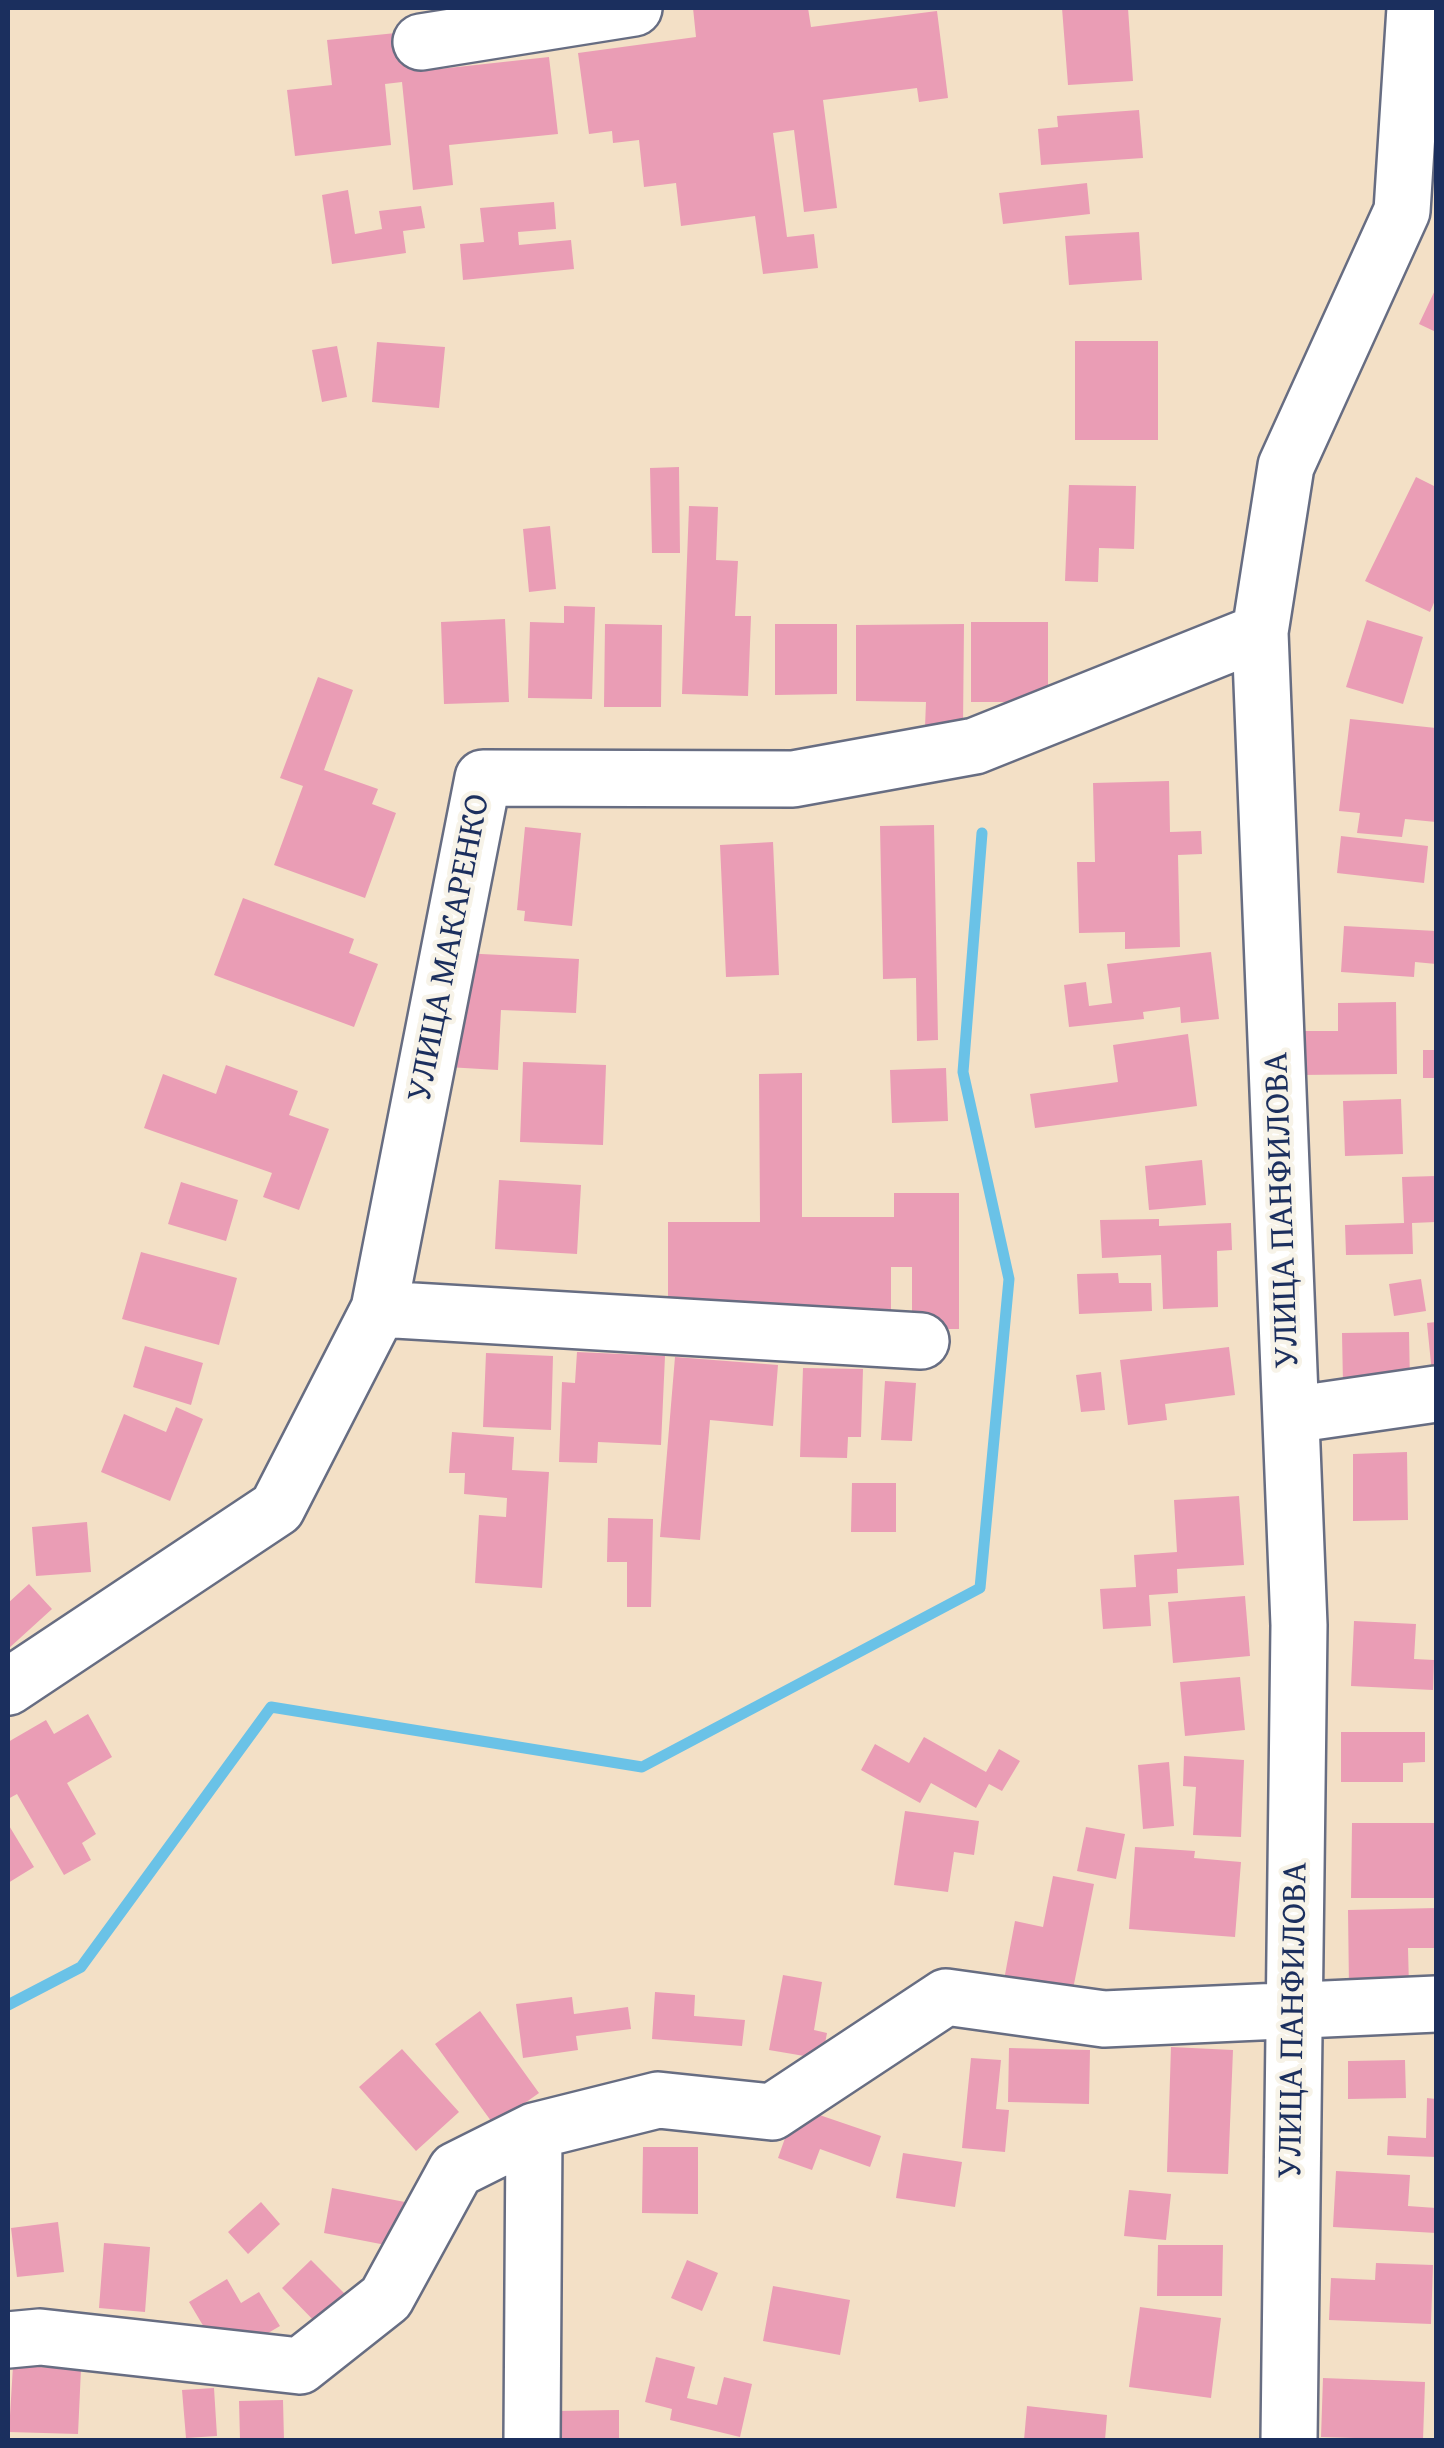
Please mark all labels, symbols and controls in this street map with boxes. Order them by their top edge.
street label: УЛИЦА МАКАРЕНКО [400,791,500,1105]
street label: УЛИЦА ПАНФИЛОВА [1256,1051,1310,1369]
street label: УЛИЦА ПАНФИЛОВА [1270,1861,1318,2179]

